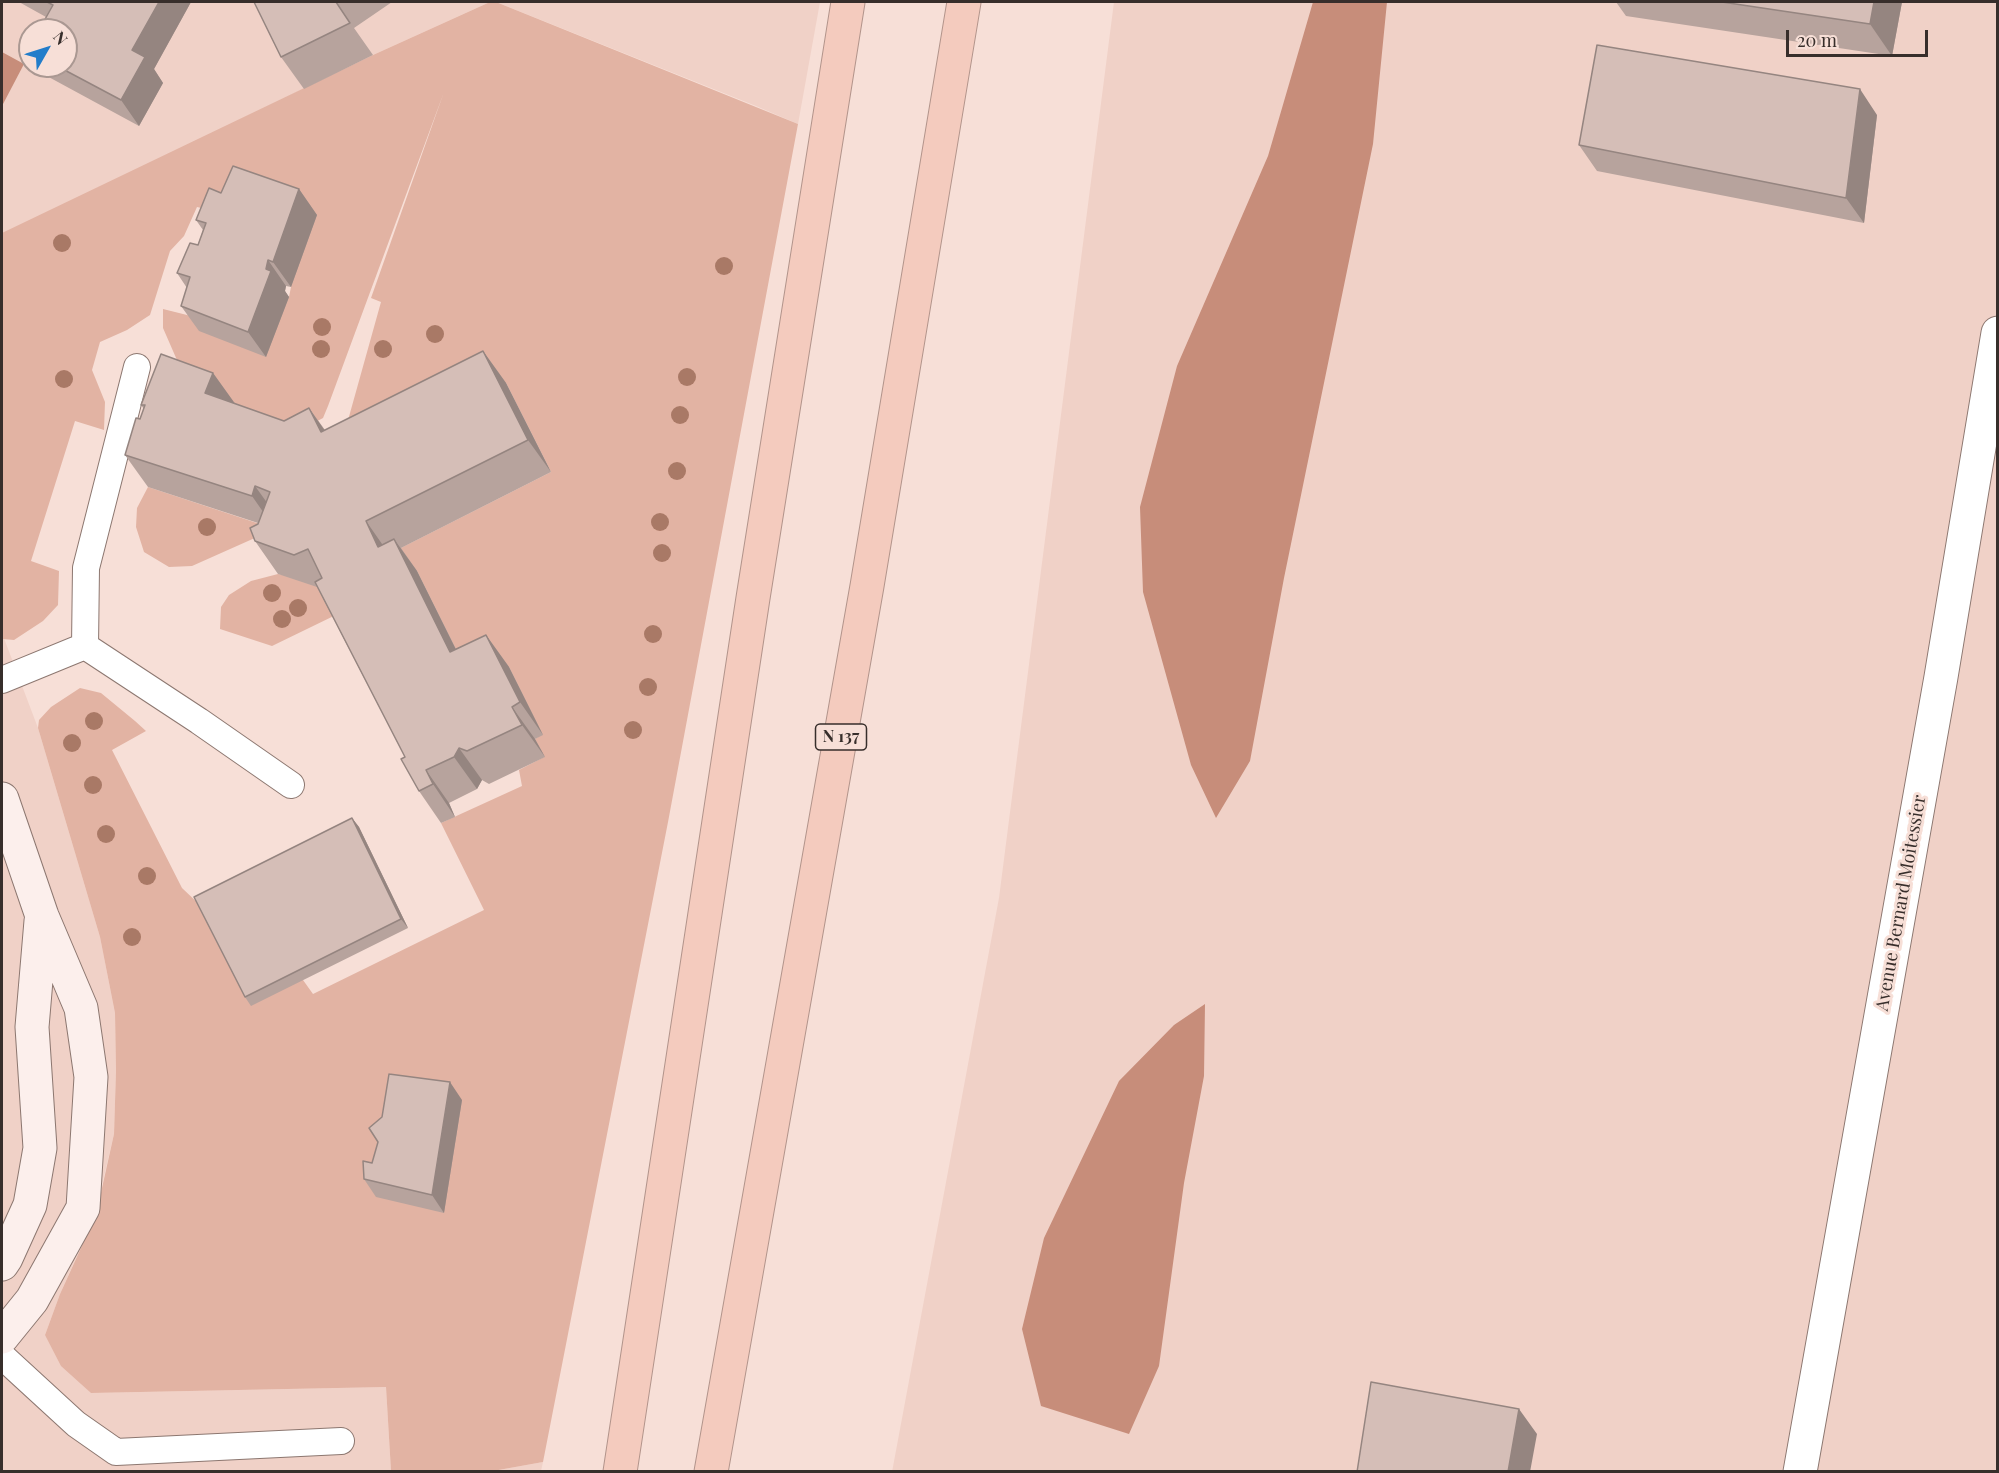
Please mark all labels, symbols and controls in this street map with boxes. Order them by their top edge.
north arrow [18,18,78,78]
scale bar [1789,18,1932,56]
text: N [49,27,73,49]
text: 20 m [1797,28,1837,52]
road number: N 137 [816,724,866,750]
street label: Avenue Bernard Moitessier [1871,793,1931,1013]

